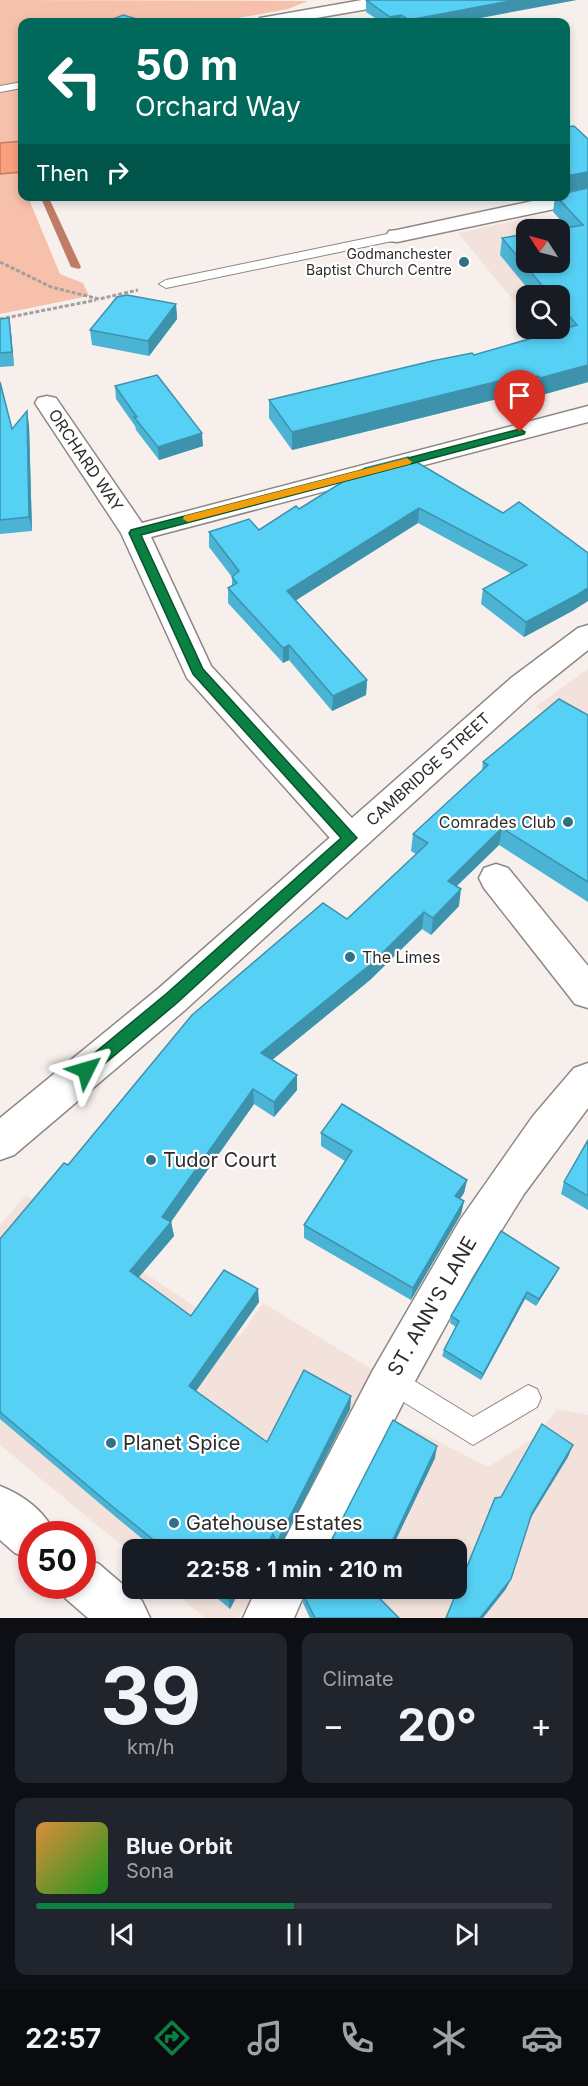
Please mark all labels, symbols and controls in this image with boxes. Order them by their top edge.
text: 50 m [135,39,238,90]
icon: left [36,42,114,120]
text: Orchard Way [135,90,301,123]
icon: right [101,156,134,189]
text: Then [36,160,89,186]
north arrow [516,219,570,273]
map controls [516,219,570,339]
place label: Godmanchester Baptist Church Centre [306,245,452,278]
marker: Godmanchester Baptist Church Centre [457,255,471,269]
button: search [516,285,570,339]
pin [494,370,545,432]
icon: arrive [503,379,536,412]
street label: ORCHARD WAY [44,405,128,515]
street label: CAMBRIDGE STREET [362,708,494,830]
place label: Comrades Club [439,812,556,832]
marker: Comrades Club [561,815,575,829]
place label: The Limes [362,947,440,967]
marker: The Limes [343,950,357,964]
position arrow [54,1038,118,1102]
place label: Tudor Court [163,1148,277,1172]
marker: Tudor Court [144,1153,158,1167]
street label: ST. ANN'S LANE [382,1232,482,1380]
place label: Planet Spice [123,1431,241,1455]
marker: Planet Spice [104,1436,118,1450]
place label: Gatehouse Estates [186,1511,363,1535]
marker: Gatehouse Estates [167,1516,181,1530]
speed limit sign: 50 [18,1521,96,1599]
text: 22:58 · 1 min · 210 m [186,1556,403,1582]
text: 39 [100,1648,201,1743]
text: Climate [323,1667,394,1691]
text: 20° [398,1697,477,1752]
text: − [323,1705,344,1745]
text: + [530,1705,552,1745]
text: km/h [127,1735,175,1759]
text: Blue Orbit [126,1833,233,1859]
text: Sona [126,1859,174,1883]
icon: previous [106,1918,139,1951]
icon: pause [278,1918,311,1951]
icon: next [450,1918,483,1951]
icon: directions [151,2017,193,2059]
icon: music [244,2017,286,2059]
icon: phone [336,2017,378,2059]
icon: climate [428,2017,470,2059]
icon: car [521,2017,563,2059]
text: 22:57 [25,2022,101,2055]

